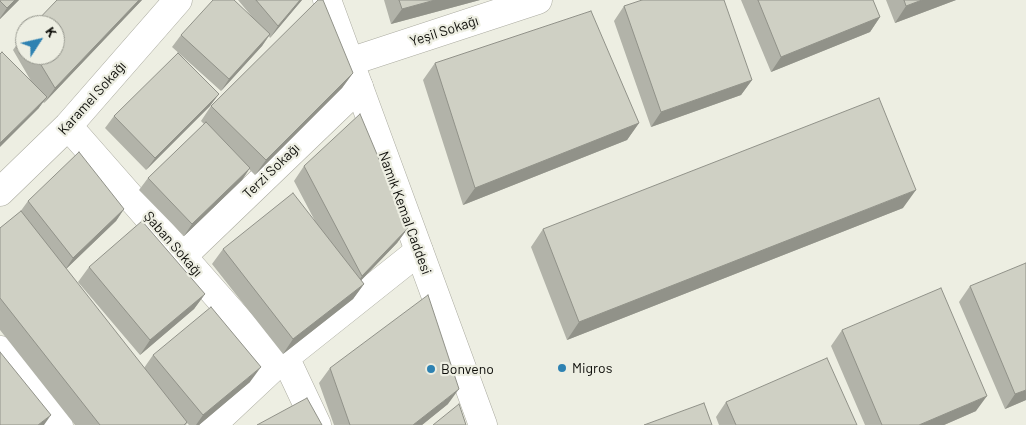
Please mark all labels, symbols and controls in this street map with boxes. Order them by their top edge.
street label: Yeşil Sokağı [408,12,480,50]
north arrow [15,15,65,65]
text: K [42,23,61,40]
street label: Karamel Sokağı [55,58,129,138]
street label: Terzi Sokağı [239,140,303,202]
street label: Namık Kemal Caddesi [375,149,435,277]
street label: Şaban Sokağı [140,208,206,280]
place label: Migros [572,360,612,376]
place label: Bonveno [441,361,494,377]
marker: Migros [556,362,568,374]
marker: Bonveno [425,363,437,375]

